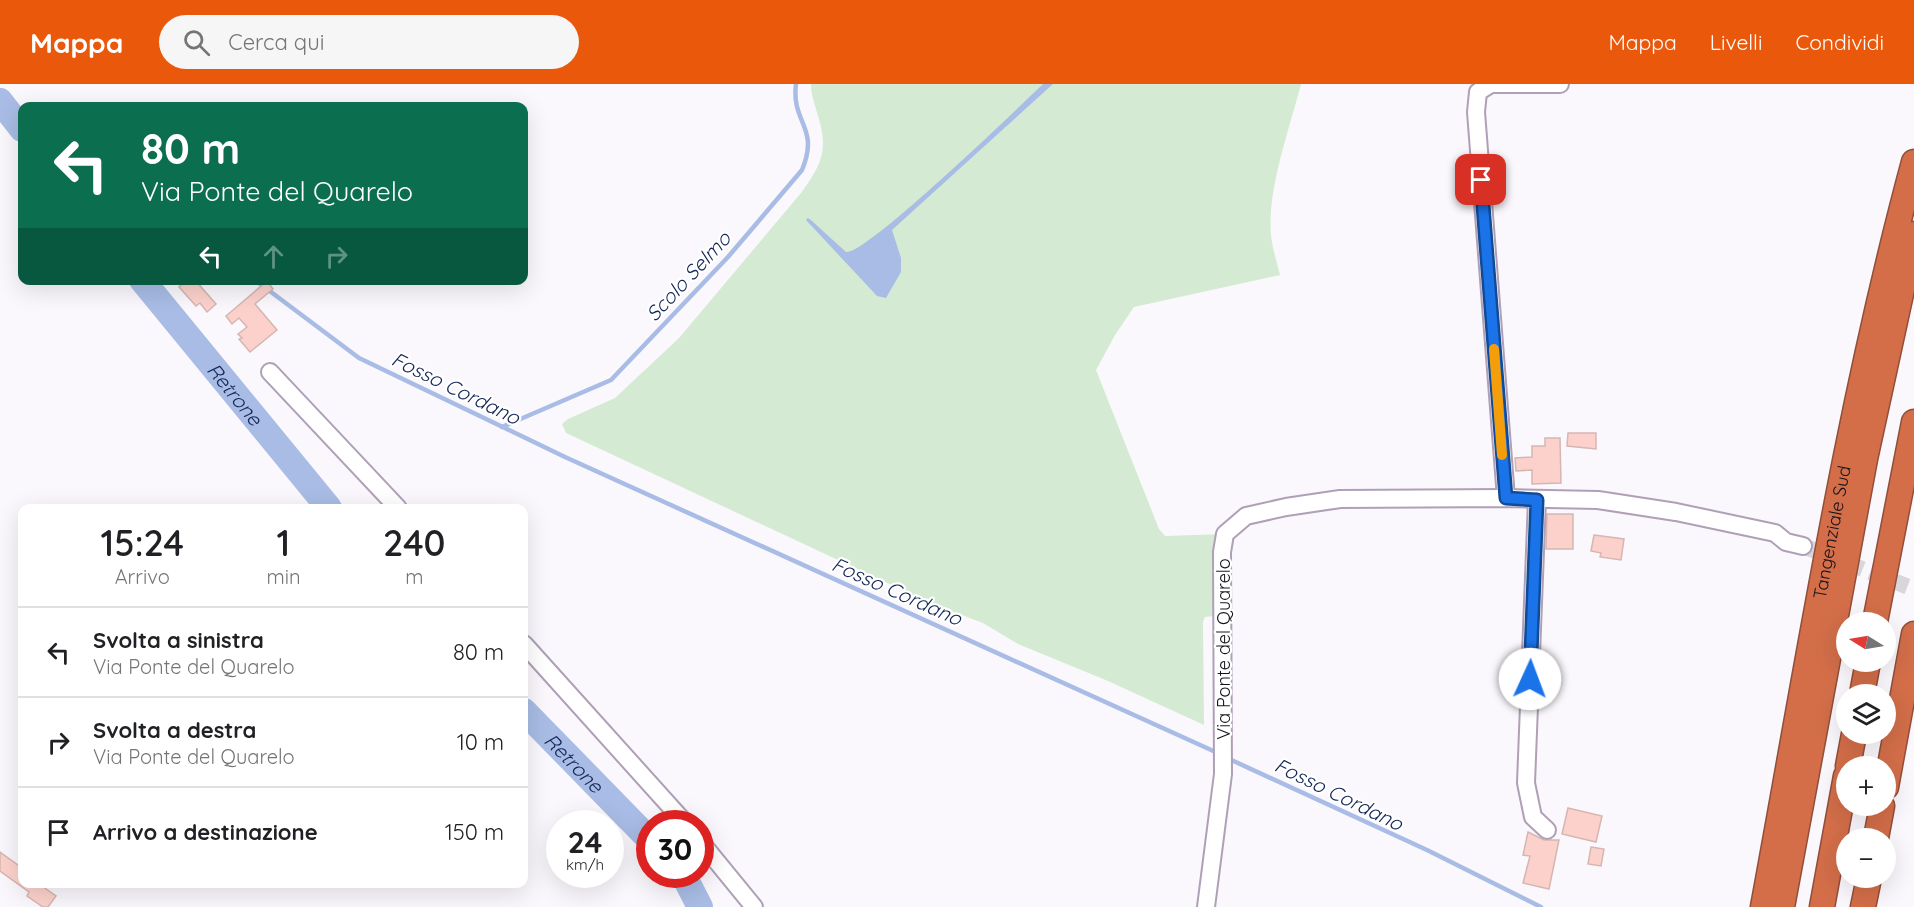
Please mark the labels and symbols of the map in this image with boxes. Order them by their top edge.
pin [1455,154,1506,205]
water label: Scolo Selmo [640,225,736,326]
water label: Fosso Cordano [388,346,525,430]
water label: Retrone [202,357,269,431]
street label: Tangenziale Sud [1807,463,1855,601]
water label: Fosso Cordano [828,551,967,631]
street label: Via Ponte del Quarelo [1212,558,1235,740]
north arrow [1836,612,1896,672]
position arrow [1498,647,1562,711]
water label: Retrone [540,727,609,798]
water label: Fosso Cordano [1271,752,1408,836]
speed limit sign: 30 [636,810,714,888]

